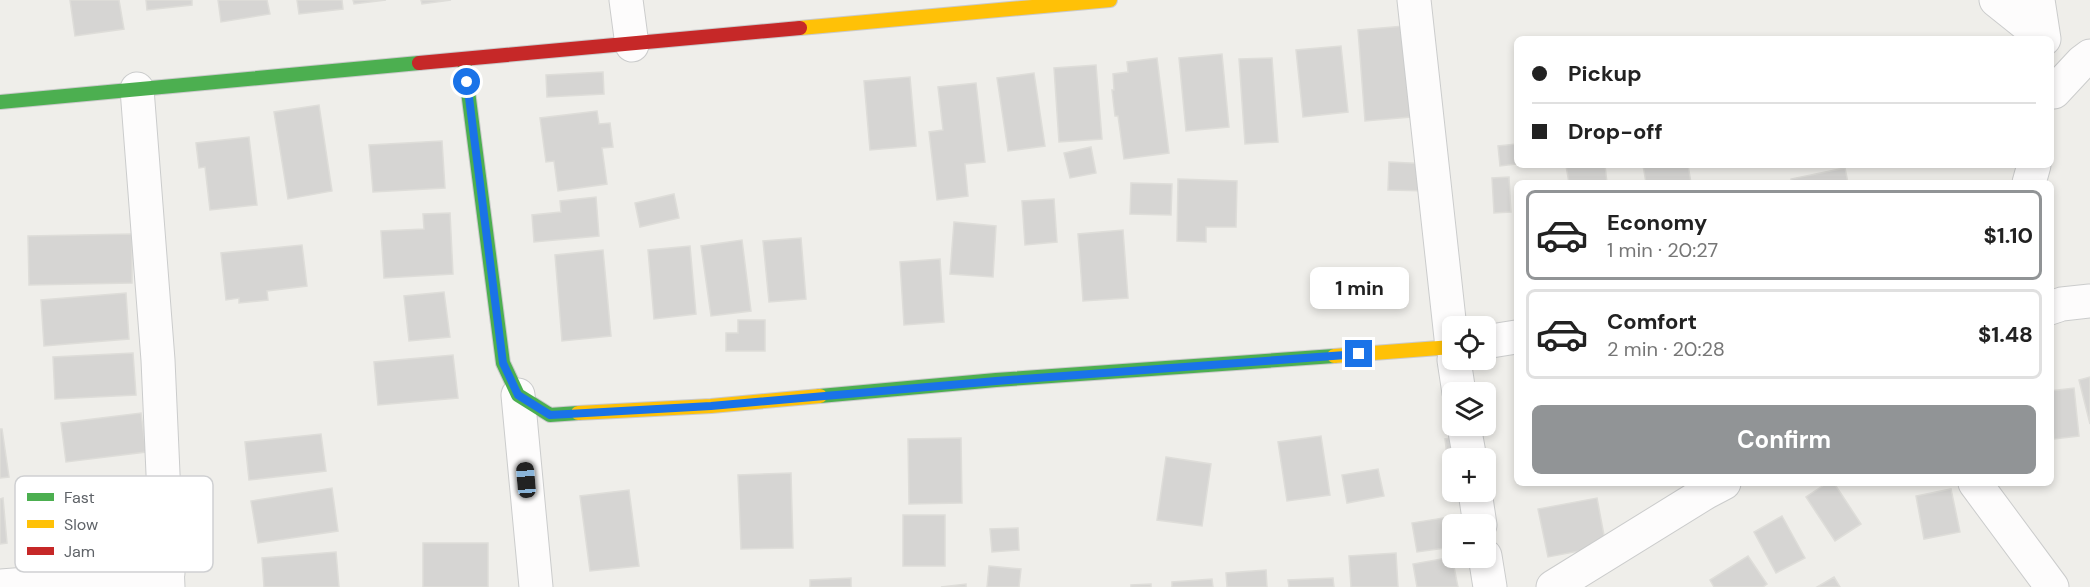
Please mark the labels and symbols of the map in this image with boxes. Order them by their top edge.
route start [453,68,480,95]
callout: 1 min [1310,267,1408,309]
route end [1345,340,1372,367]
car [515,461,537,499]
legend [15,476,213,572]
text: Fast [64,487,95,508]
text: Slow [64,514,98,535]
text: Jam [64,541,95,562]

